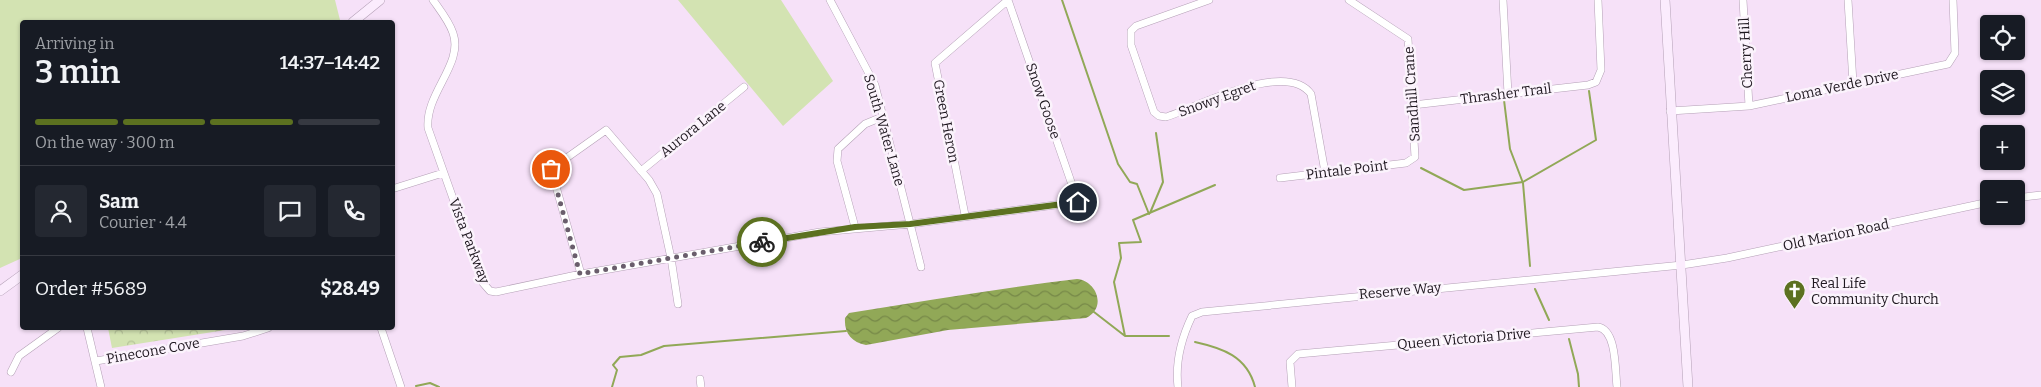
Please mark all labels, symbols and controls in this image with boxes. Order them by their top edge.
map controls [1980,15,2025,225]
button: locate [1980,15,2025,60]
street label: Cherry Hill [1736,17,1756,89]
text: Arriving in [35,34,114,53]
street label: Sandhill Crane [1400,46,1424,142]
text: 14:37–14:42 [280,51,380,74]
text: 3 min [35,53,120,91]
street label: Snow Goose [1022,61,1064,141]
street label: Loma Verde Drive [1784,66,1900,106]
button: layers [1980,70,2025,115]
street label: South Water Lane [860,72,908,188]
street label: Snowy Egret [1176,77,1258,121]
street label: Green Heron [930,78,962,164]
street label: Thrasher Trail [1459,80,1553,108]
street label: Aurora Lane [657,97,729,161]
button: + [1980,125,2025,170]
text: On the way · 300 m [35,133,175,152]
pin [530,148,572,190]
icon: bag [537,155,565,183]
street label: Pintale Point [1305,157,1389,183]
button: − [1980,180,2025,225]
pin [1057,181,1099,223]
button: person [35,185,87,237]
button: chat [264,185,316,237]
button: phone [328,185,380,237]
icon: home [1064,188,1092,216]
text: Sam [99,190,139,213]
street label: Vista Parkway [445,196,493,287]
text: Courier · 4.4 [99,213,187,232]
street label: Old Marion Road [1781,215,1891,255]
courier [737,217,787,267]
icon: bike [748,228,776,256]
place label: Real Life Community Church [1811,275,1939,308]
text: Order #5689 [35,277,147,300]
text: $28.49 [320,277,380,300]
street label: Reserve Way [1358,279,1442,303]
church icon: Real Life Community Church [1783,279,1807,310]
street label: Queen Victoria Drive [1396,325,1532,353]
street label: Pinecone Cove [105,334,201,368]

